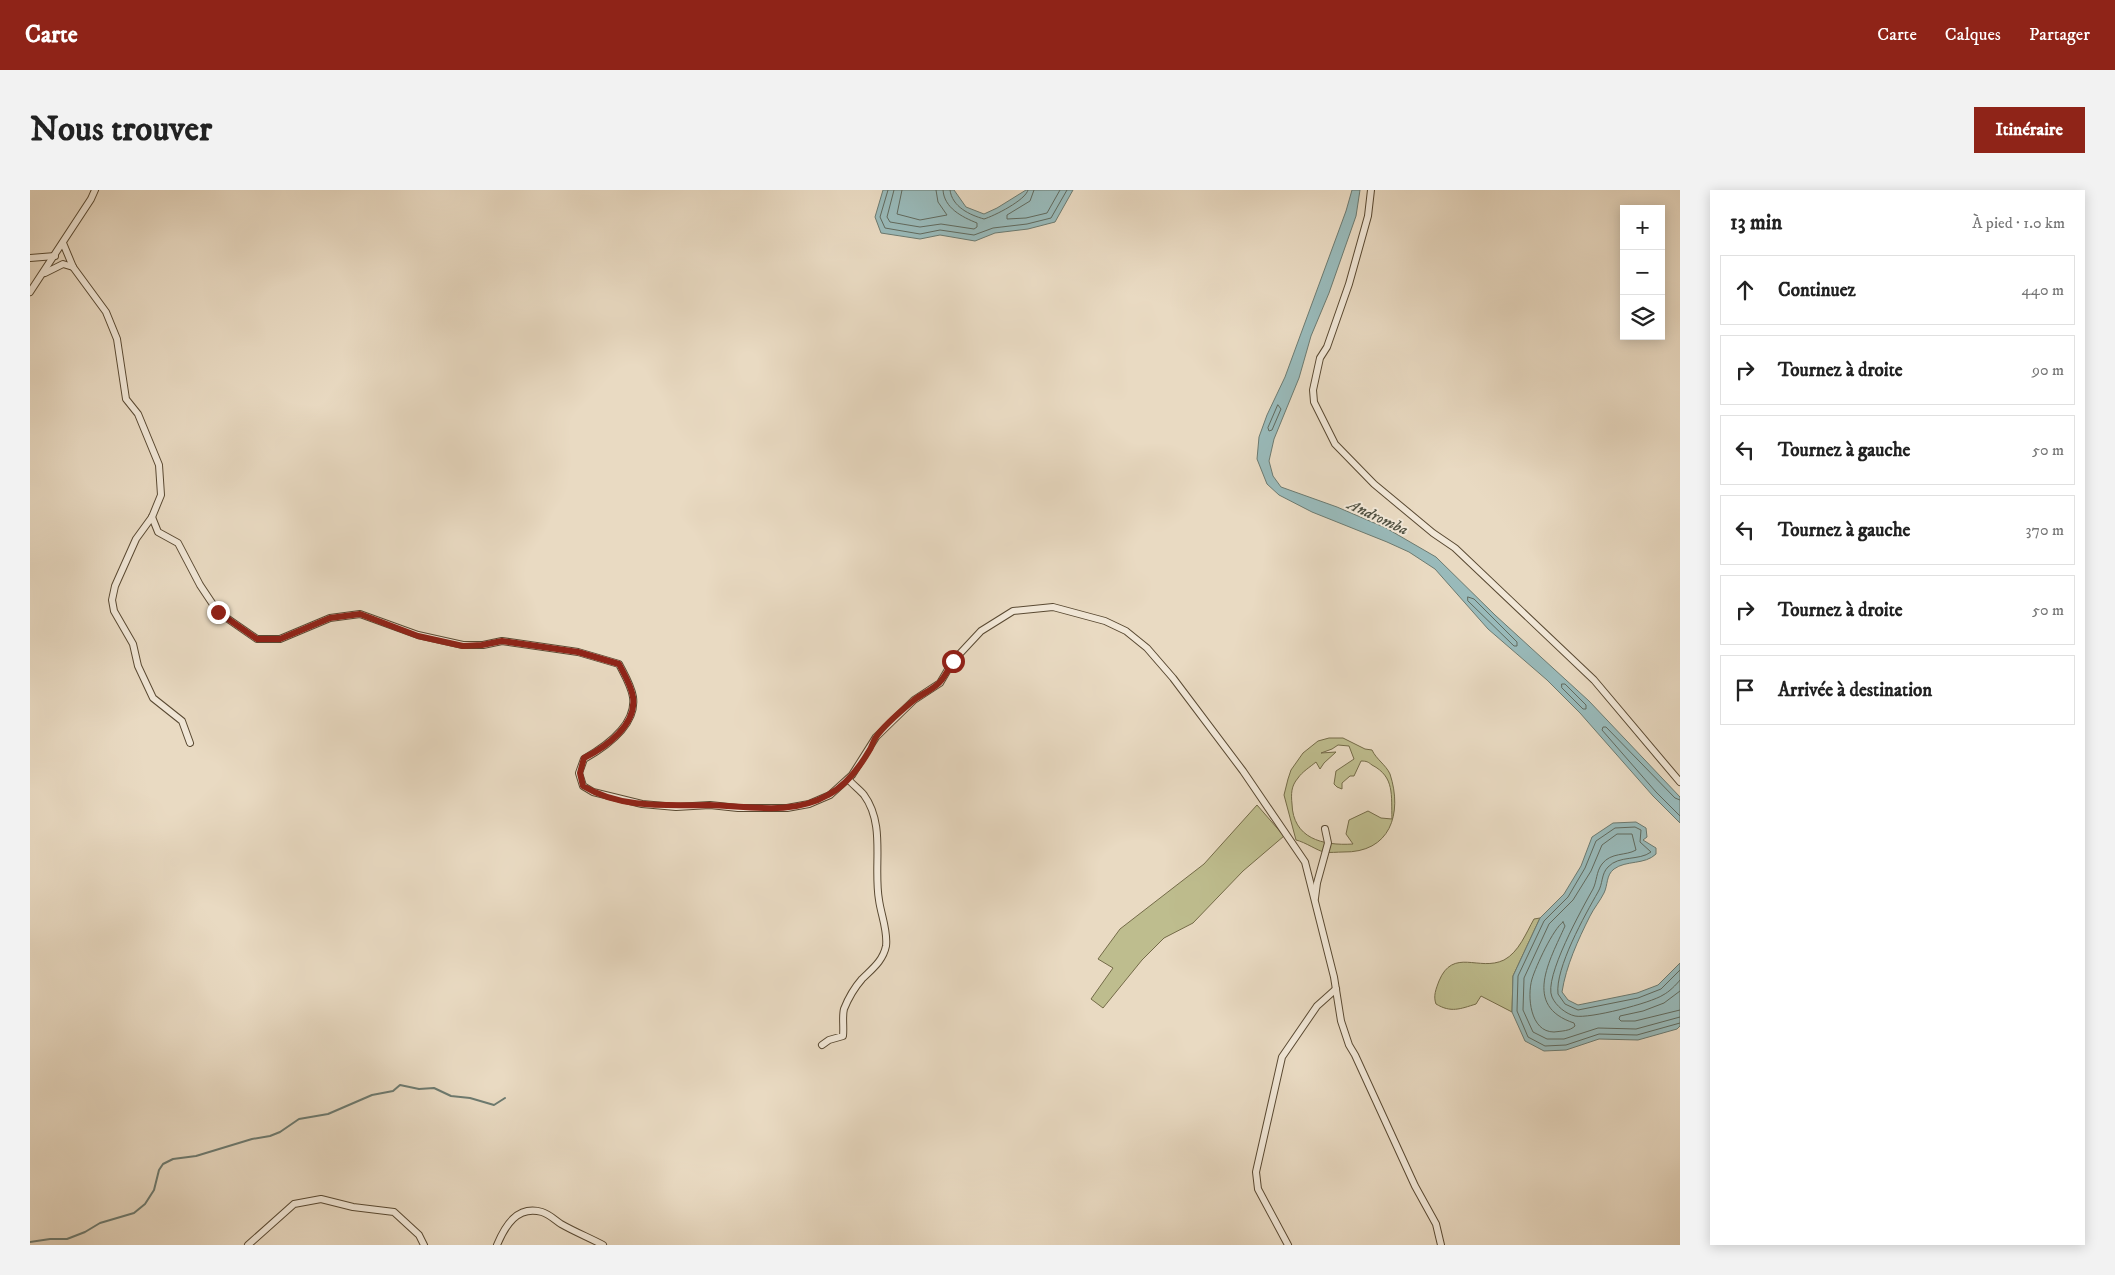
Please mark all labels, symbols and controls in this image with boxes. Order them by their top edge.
text: Carte [25,20,78,50]
text: Carte [1877,24,1917,46]
text: Calques [1945,24,2001,46]
text: Partager [2029,24,2090,46]
button: Itinéraire [1974,107,2085,153]
text: Nous trouver [30,108,212,152]
map controls [1620,205,1665,340]
button: + [1620,205,1665,250]
text: 13 min [1730,210,1782,236]
text: À pied · 1.0 km [1972,213,2065,233]
button: − [1620,250,1665,295]
icon: ahead [1731,276,1759,304]
text: Continuez [1778,279,1856,302]
text: 440 m [2022,280,2064,300]
button: layers [1620,295,1665,340]
icon: right [1731,356,1759,384]
text: Tournez à droite [1778,359,1903,382]
text: 90 m [2032,360,2064,380]
icon: left [1731,436,1759,464]
text: Tournez à gauche [1778,439,1910,462]
text: 50 m [2032,440,2064,460]
water label: Andromba [1343,494,1411,540]
icon: left [1731,516,1759,544]
text: Tournez à gauche [1778,519,1910,542]
text: 370 m [2026,520,2064,540]
icon: right [1731,596,1759,624]
text: Tournez à droite [1778,599,1903,622]
text: 50 m [2032,600,2064,620]
route end [207,601,230,624]
route start [942,650,965,673]
icon: arrive [1731,676,1759,704]
text: Arrivée à destination [1778,679,1932,702]

